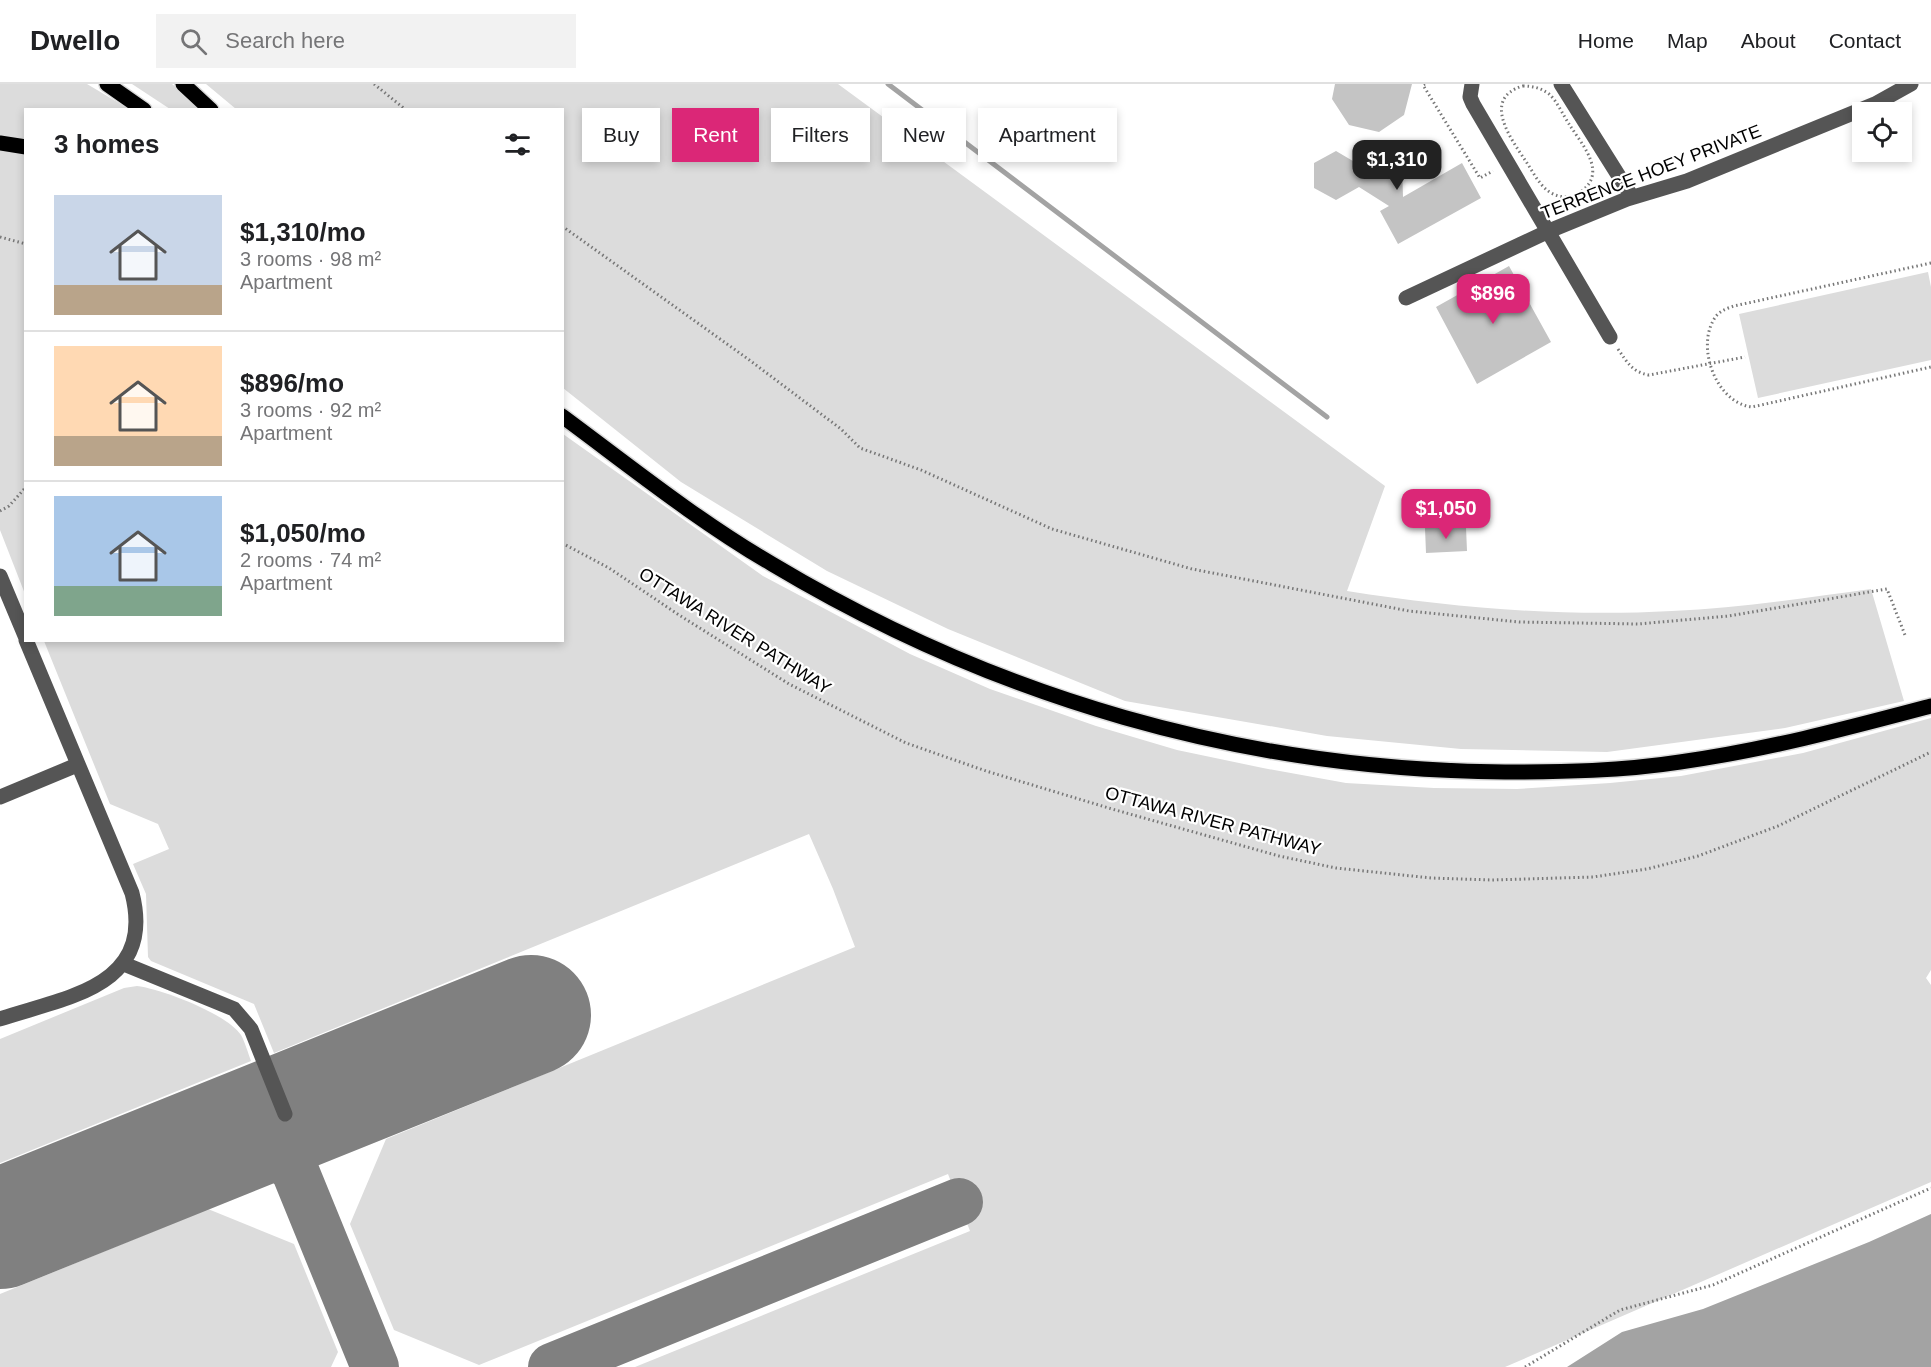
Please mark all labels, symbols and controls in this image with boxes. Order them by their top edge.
search box [156,14,576,68]
text: Dwello [30,25,120,56]
icon: search [177,25,210,58]
text: Search here [225,28,345,53]
text: Home [1578,29,1634,52]
text: Map [1667,29,1708,52]
text: About [1741,29,1796,52]
text: Contact [1829,29,1901,52]
map controls [1852,102,1912,162]
button: locate [1852,102,1912,162]
chip: Buy [582,108,660,162]
chip: Rent [672,108,759,162]
chip: Filters [771,108,870,162]
chip: New [882,108,966,162]
chip: Apartment [978,108,1117,162]
street label: TERRENCE HOEY PRIVATE [1538,121,1764,223]
icon: filters [501,128,534,161]
text: 3 homes [54,129,160,159]
pin: $1,310 [1348,140,1446,191]
text: $1,310 [1366,148,1428,170]
text: $1,310/mo [240,217,366,247]
icon: home [102,219,174,291]
text: 3 rooms · 98 m² [240,248,381,270]
text: Apartment [240,271,332,293]
pin: $896 [1457,274,1529,325]
text: $896 [1471,282,1515,304]
text: $896/mo [240,368,344,398]
icon: home [102,370,174,442]
text: 3 rooms · 92 m² [240,399,381,421]
text: Apartment [240,422,332,444]
pin: $1,050 [1397,489,1495,540]
text: $1,050 [1415,497,1477,519]
text: $1,050/mo [240,518,366,548]
icon: home [102,520,174,592]
text: 2 rooms · 74 m² [240,549,381,571]
street label: OTTAWA RIVER PATHWAY [635,564,835,698]
text: Apartment [240,572,332,594]
street label: OTTAWA RIVER PATHWAY [1103,783,1323,859]

